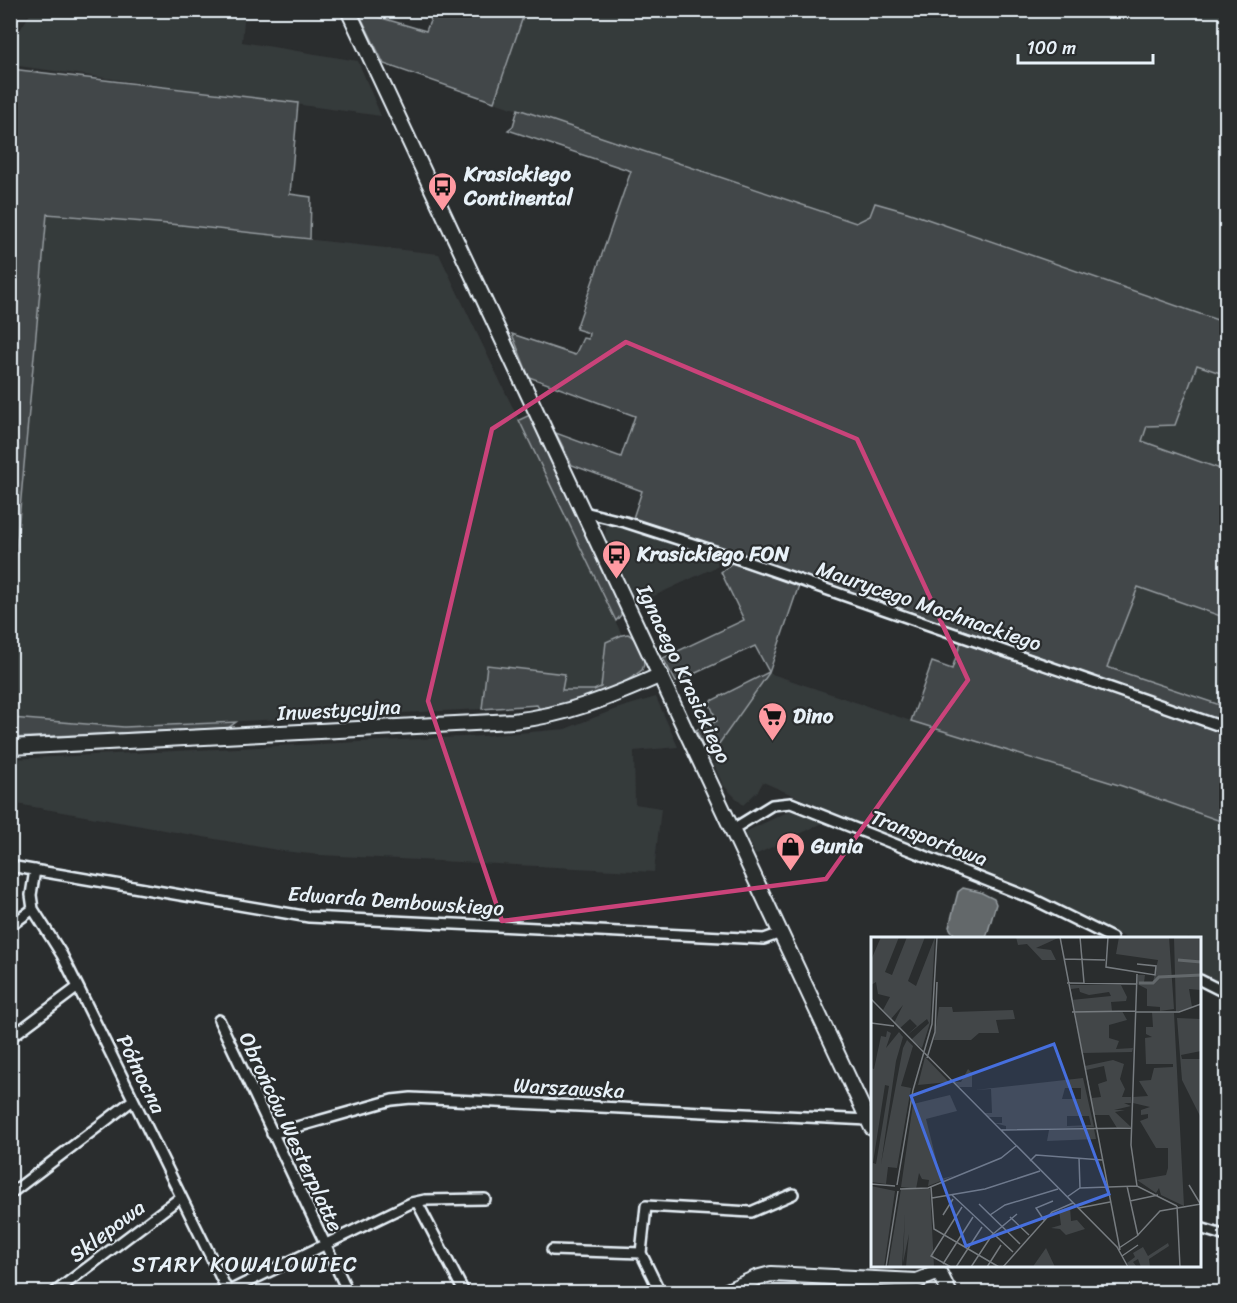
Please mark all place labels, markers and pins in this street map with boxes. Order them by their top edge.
place label: Krasickiego Continental [463,155,574,217]
bus stop icon: Krasickiego Continental [427,170,459,212]
place label: Krasickiego FON [636,535,789,573]
bus stop icon: Krasickiego FON [600,538,632,580]
place label: Dino [793,697,834,735]
supermarket icon: Dino [756,700,788,742]
place label: Gunia [810,827,863,865]
shop icon: Gunia [774,830,806,872]

